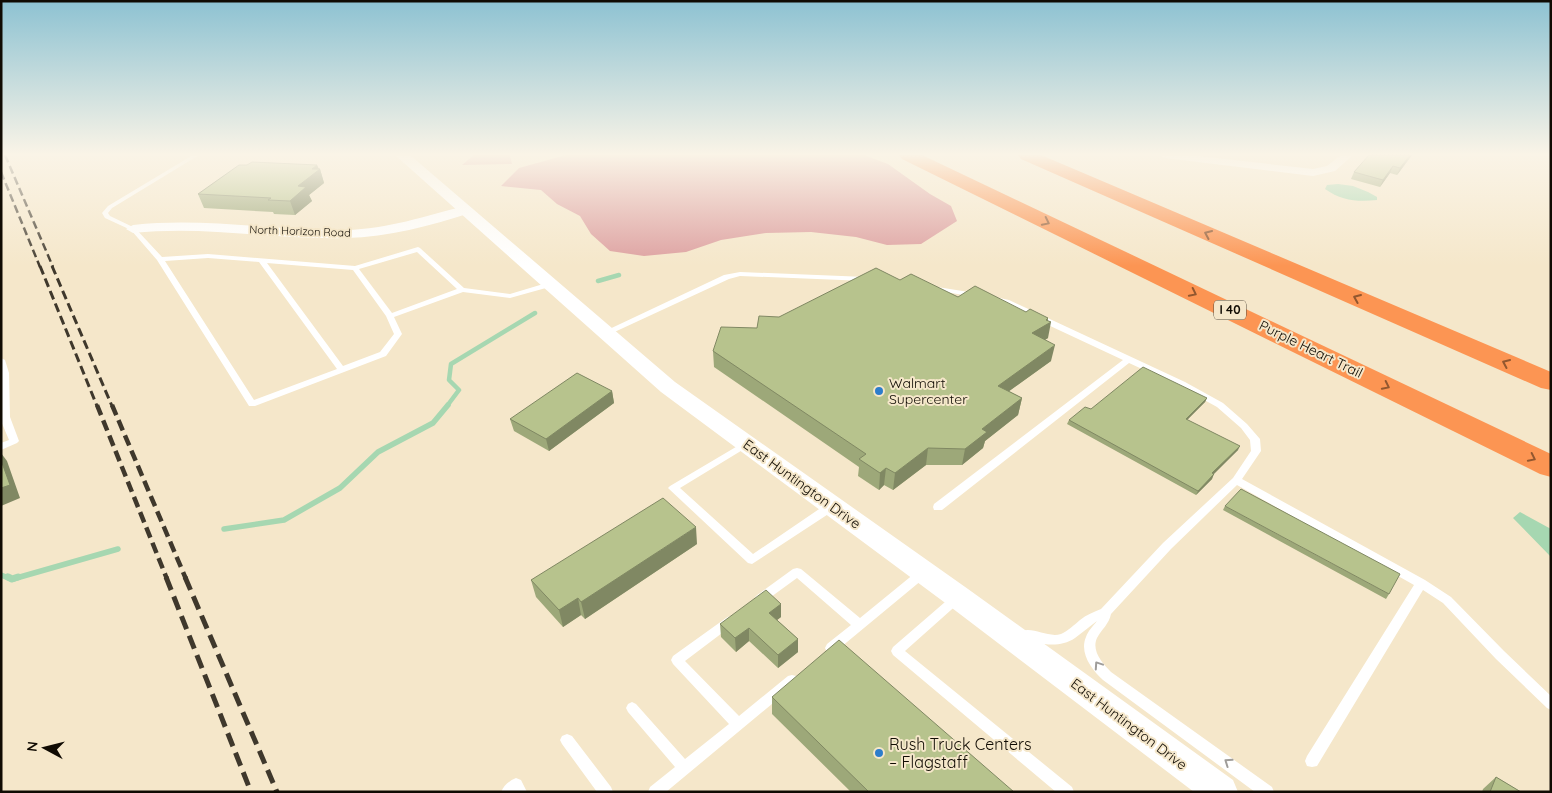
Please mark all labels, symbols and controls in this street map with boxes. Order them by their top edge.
one-way arrow [1041,216,1050,226]
street label: North Horizon Road [249,222,351,240]
one-way arrow [1204,229,1213,240]
one-way arrow [1188,286,1197,297]
one-way arrow [1353,294,1362,304]
road number: I 40 [1214,300,1246,320]
street label: Purple Heart Trail [1256,316,1366,382]
one-way arrow [1502,358,1511,369]
place label: Walmart Supercenter [889,374,968,408]
one-way arrow [1381,380,1390,390]
marker: Walmart Supercenter [873,385,885,397]
street label: East Huntington Drive [740,435,864,533]
one-way arrow [1527,451,1536,462]
one-way arrow [1095,661,1105,670]
street label: East Huntington Drive [1067,674,1191,774]
north arrow [20,723,70,773]
place label: Rush Truck Centers – Flagstaff [889,734,1032,772]
text: N [23,740,42,753]
marker: Rush Truck Centers – Flagstaff [873,747,885,759]
one-way arrow [1224,759,1234,768]

